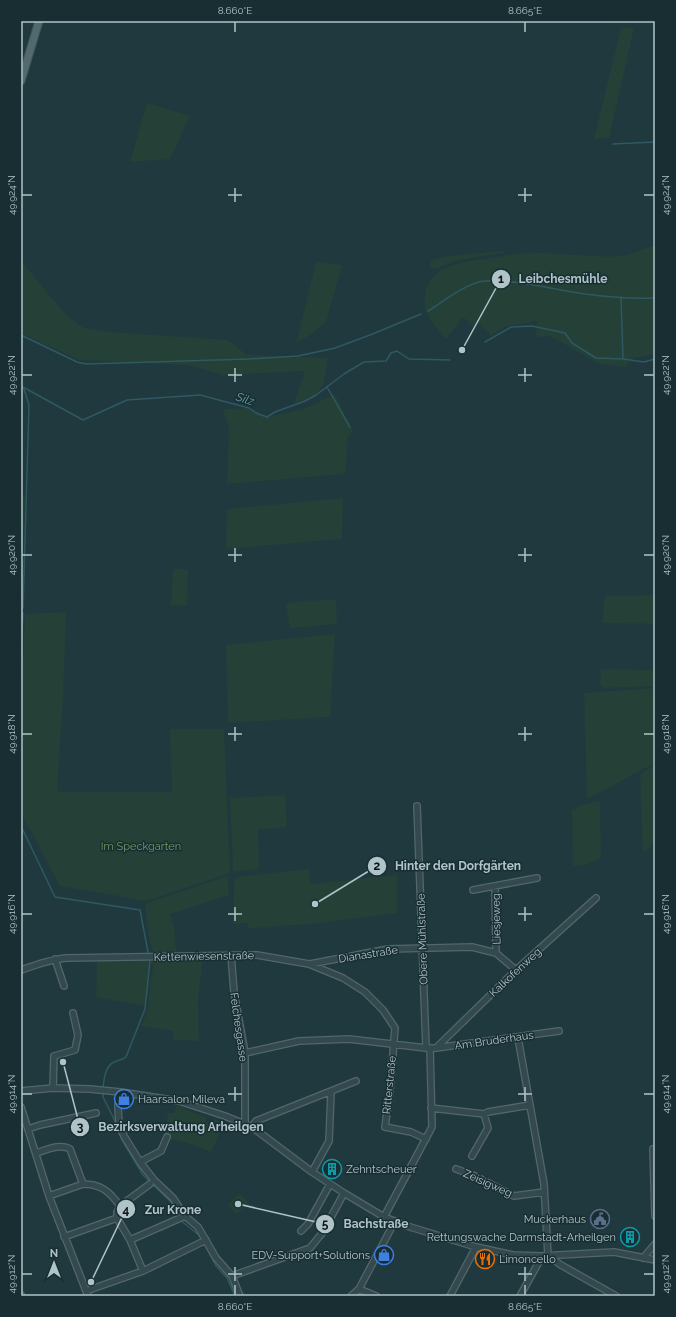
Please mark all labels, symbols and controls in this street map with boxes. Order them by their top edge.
text: 8.660°E [218,5,252,16]
text: 8.665°E [508,5,542,16]
text: 49.924°N [6,175,17,215]
text: 49.924°N [660,175,671,215]
callout: Leibchesmühle [491,267,615,291]
text: 1 [498,272,504,286]
text: Leibchesmühle [519,272,607,286]
text: 49.922°N [6,355,17,395]
text: 49.922°N [660,355,671,395]
water label: Silz [233,389,256,409]
text: 49.920°N [6,535,17,575]
text: 49.920°N [660,535,671,575]
text: 49.918°N [6,714,17,754]
text: 49.918°N [660,714,671,754]
park label: Im Speckgarten [101,840,181,853]
callout: Hinter den Dorfgärten [367,854,529,878]
text: 2 [374,859,381,873]
text: Hinter den Dorfgärten [395,859,521,873]
street label: Obere Mühlstraße [414,893,431,985]
street label: Liesjeweg [490,893,503,945]
text: 49.916°N [6,894,17,934]
text: 49.916°N [660,894,671,934]
street label: Dianastraße [337,943,399,966]
street label: Kalkofenweg [487,945,544,1000]
street label: Kettenwiesenstraße [154,949,255,964]
street label: Felchesgasse [227,992,250,1063]
street label: Am Bruderhaus [454,1029,534,1052]
street label: Ritterstraße [380,1055,399,1115]
text: 49.914°N [6,1074,17,1114]
text: 49.914°N [660,1074,671,1114]
shop icon: Haarsalon Mileva [113,1088,135,1110]
place label: Haarsalon Mileva [138,1093,225,1106]
callout: Bezirksverwaltung Arheilgen [70,1115,272,1139]
text: 3 [77,1120,84,1134]
text: Bezirksverwaltung Arheilgen [98,1120,264,1134]
building icon: Zehntscheuer [321,1158,343,1180]
place label: Zehntscheuer [346,1163,417,1176]
street label: Zeisigweg [461,1167,514,1200]
callout: Zur Krone [116,1197,209,1221]
text: 4 [123,1203,130,1217]
text: Zur Krone [145,1203,201,1217]
public building icon: Muckerhaus [589,1208,611,1230]
callout: Bachstraße [315,1212,416,1236]
place label: Muckerhaus [524,1213,586,1226]
text: 5 [322,1217,329,1231]
text: Bachstraße [344,1217,408,1231]
building icon: Rettungswache Darmstadt-Arheilgen [619,1226,641,1248]
place label: Rettungswache Darmstadt-Arheilgen [427,1231,616,1244]
north arrow [34,1243,74,1283]
shop icon: EDV-Support+Solutions [373,1244,395,1266]
text: N [50,1247,58,1260]
restaurant icon: Limoncello [474,1248,496,1270]
place label: EDV-Support+Solutions [251,1249,370,1262]
place label: Limoncello [499,1253,556,1266]
text: 49.912°N [6,1255,17,1293]
text: 49.912°N [660,1255,671,1293]
text: 8.660°E [218,1301,252,1312]
text: 8.665°E [508,1301,542,1312]

